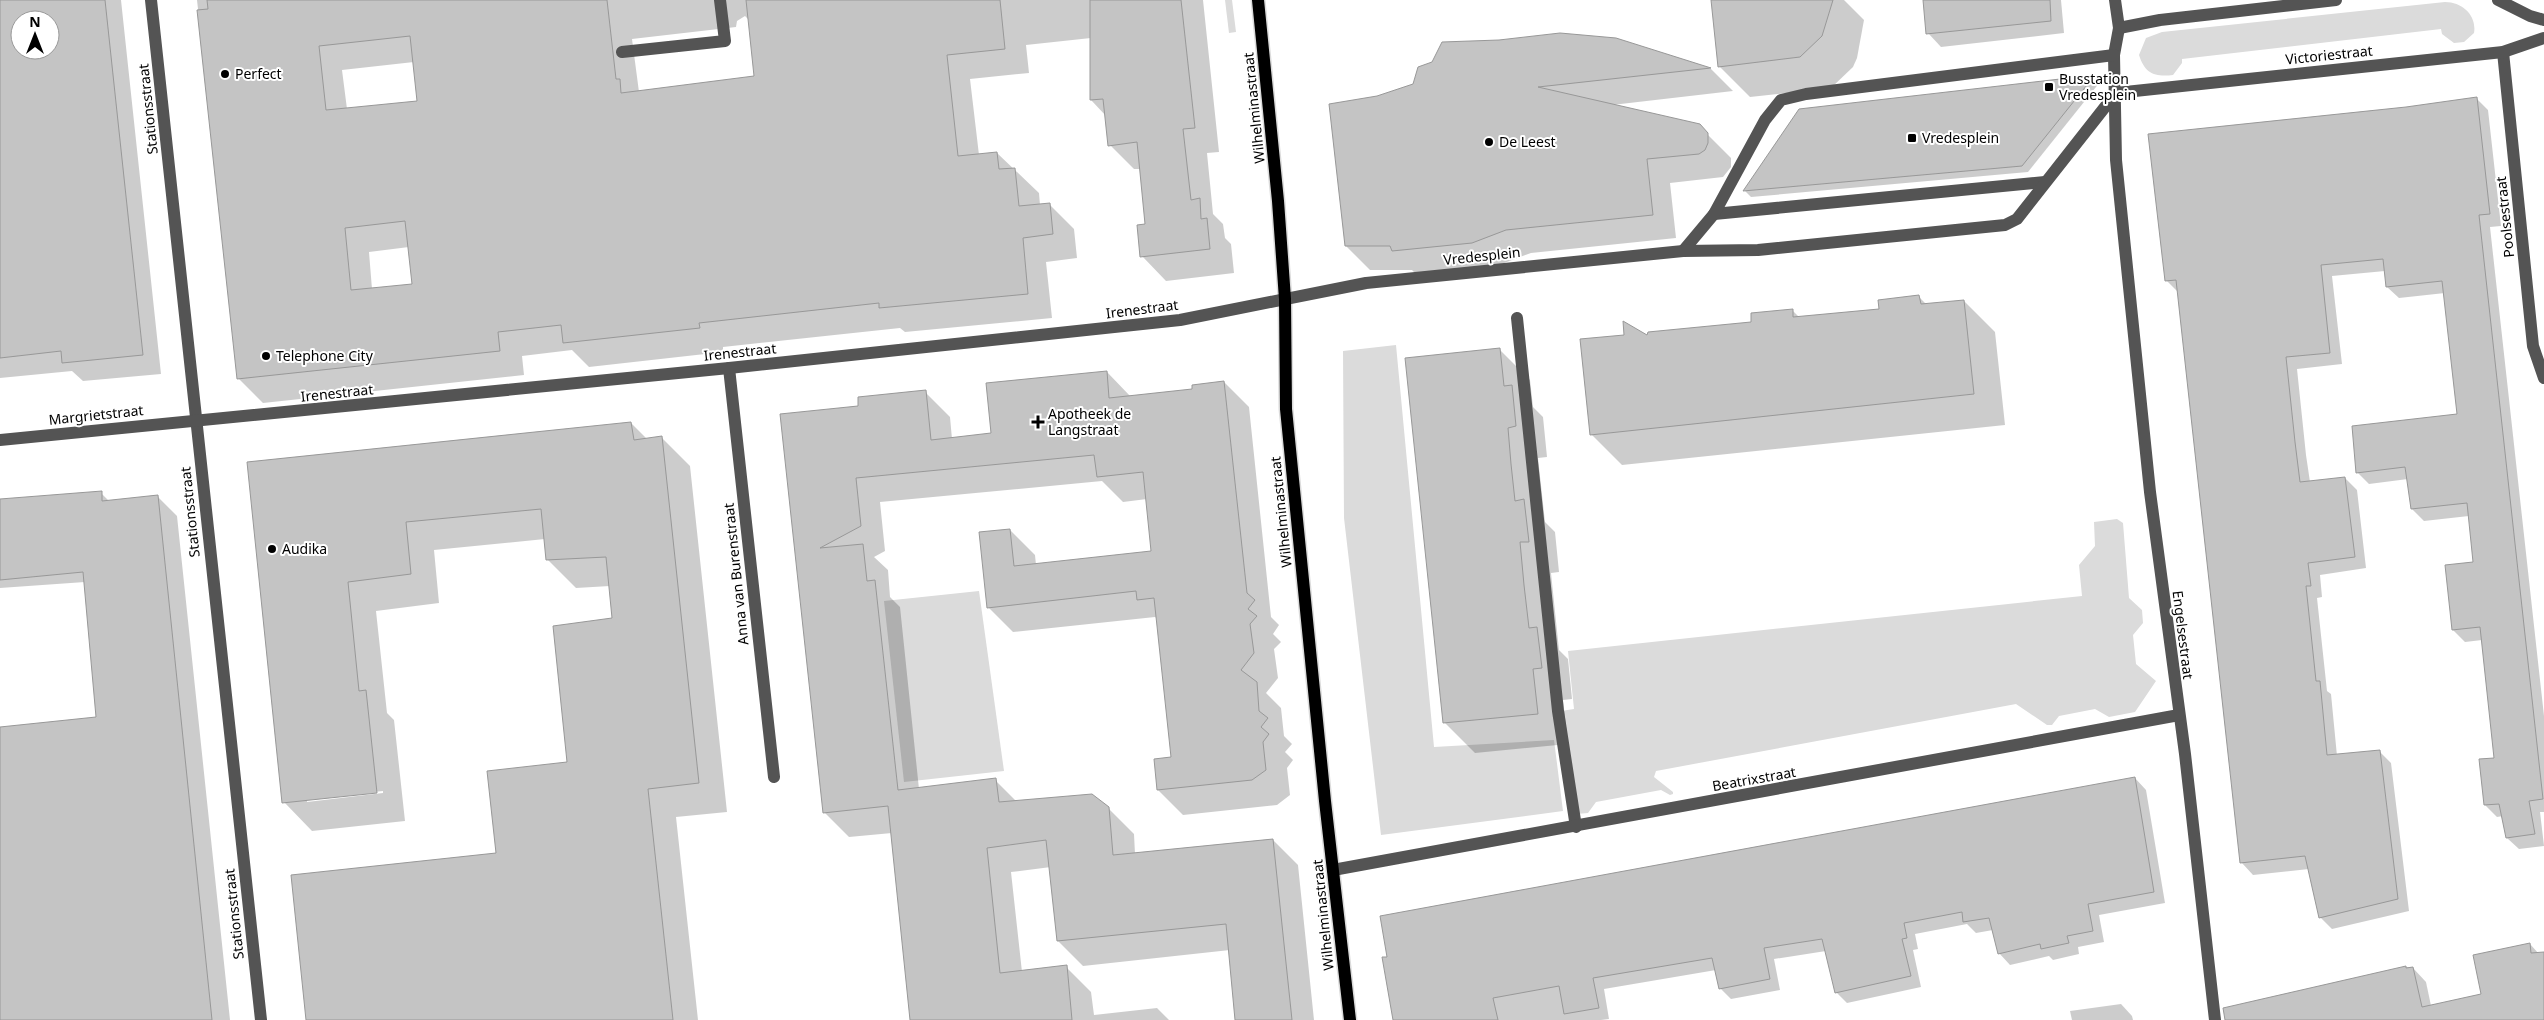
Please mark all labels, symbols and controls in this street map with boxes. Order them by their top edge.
north arrow [10,10,60,60]
text: N [29,12,41,31]
street label: Victoriestraat [2284,40,2373,69]
street label: Wilhelminastraat [1238,52,1269,165]
street label: Stationsstraat [133,63,162,155]
place label: Perfect [235,64,282,83]
marker: Perfect [219,68,231,80]
place label: Busstation Vredesplein [2059,69,2136,104]
marker: Busstation Vredesplein [2043,81,2055,93]
place label: Vredesplein [1922,128,1999,147]
place label: De Leest [1499,132,1556,151]
marker: Vredesplein [1906,132,1918,144]
marker: De Leest [1483,136,1495,148]
street label: Poolsestraat [2491,175,2518,259]
street label: Vredesplein [1443,242,1521,269]
street label: Irenestraat [1105,295,1179,322]
street label: Irenestraat [703,338,777,365]
place label: Telephone City [276,346,374,365]
marker: Telephone City [260,350,272,362]
street label: Irenestraat [300,379,374,406]
street label: Margrietstraat [48,400,144,429]
place label: Apotheek de Langstraat [1048,404,1131,439]
marker: Apotheek de Langstraat [1032,416,1044,428]
street label: Wilhelminastraat [1265,456,1296,569]
street label: Stationsstraat [175,466,204,558]
street label: Anna van Burenstraat [719,502,752,646]
place label: Audika [282,539,327,558]
marker: Audika [266,543,278,555]
street label: Engelsestraat [2169,590,2198,680]
street label: Beatrixstraat [1711,762,1797,795]
street label: Wilhelminastraat [1307,859,1338,972]
street label: Stationsstraat [219,868,248,960]

